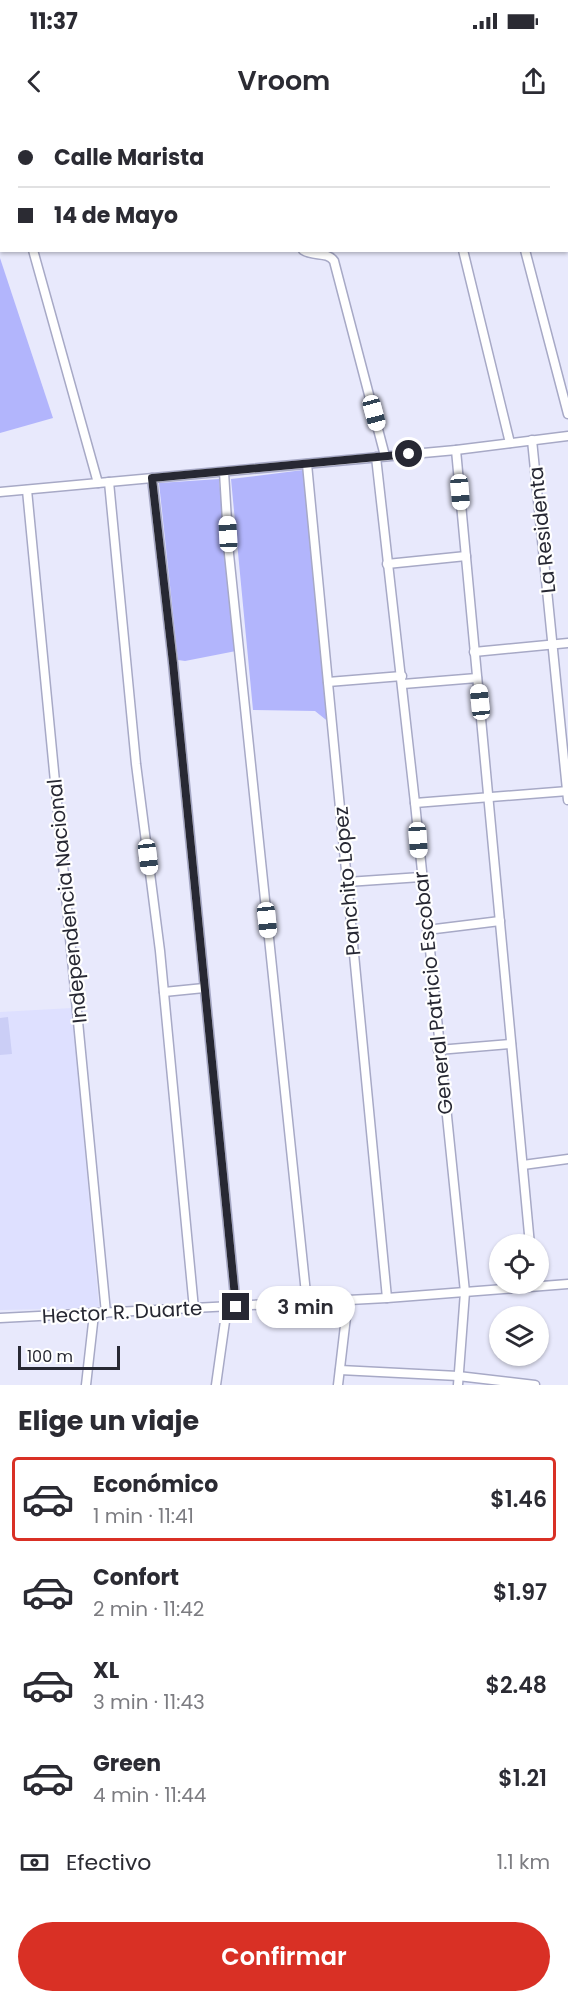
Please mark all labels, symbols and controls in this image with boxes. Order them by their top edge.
text: 11:37 [30,6,78,37]
text: Vroom [238,62,330,99]
icon: back [18,65,51,98]
icon: share [517,65,550,98]
text: Calle Marista [54,142,204,173]
text: 14 de Mayo [54,200,178,231]
car [361,393,387,433]
route start [395,440,422,467]
street label: La Residenta [521,465,563,595]
car [449,473,471,511]
car [218,516,238,552]
car [469,683,491,721]
street label: Independencia Nacional [40,777,94,1025]
street label: Panchito López [327,805,367,957]
car [408,821,428,859]
car [137,838,159,876]
street label: General Patricio Escobar [406,870,460,1116]
car [256,901,278,939]
map controls [489,1234,549,1366]
button: locate [489,1234,549,1294]
callout: 3 min [257,1286,356,1328]
route end [222,1293,249,1320]
text: 3 min [277,1293,334,1321]
street label: Hector R. Duarte [41,1294,203,1330]
button: layers [489,1306,549,1366]
scale bar [18,1343,120,1370]
text: 100 m [27,1345,73,1368]
text: Elige un viaje [18,1402,199,1439]
text: Económico [93,1469,218,1500]
icon: car [21,1472,75,1526]
text: $1.46 [490,1484,547,1515]
text: 1 min · 11:41 [93,1502,194,1530]
text: Confort [93,1562,179,1593]
icon: car [21,1565,75,1619]
text: $1.97 [493,1577,547,1608]
text: 2 min · 11:42 [93,1595,204,1623]
text: XL [93,1655,119,1686]
icon: car [21,1658,75,1712]
text: $2.48 [486,1670,547,1701]
text: 3 min · 11:43 [93,1688,205,1716]
text: Green [93,1748,161,1779]
icon: car [21,1751,75,1805]
text: $1.21 [498,1763,547,1794]
text: 4 min · 11:44 [93,1781,206,1809]
icon: cash [18,1846,51,1879]
text: Efectivo [66,1847,151,1878]
text: 1.1 km [497,1848,550,1876]
button: Confirmar [18,1922,550,1991]

